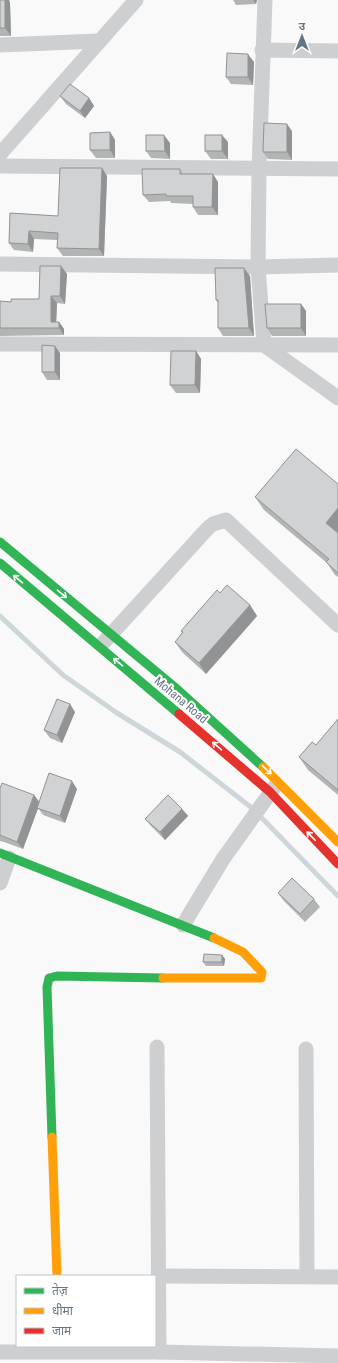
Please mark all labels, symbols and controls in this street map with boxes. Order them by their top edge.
north arrow [282,16,322,56]
text: उ [299,20,306,33]
one-way arrow [13,574,24,583]
one-way arrow [57,590,68,599]
one-way arrow [113,657,123,667]
street label: Mohana Road [152,674,210,726]
one-way arrow [212,742,222,751]
one-way arrow [262,765,272,775]
one-way arrow [307,831,316,841]
legend [16,1275,156,1347]
text: तेज़ [52,1283,69,1298]
text: धीमा [52,1303,74,1318]
text: जाम [52,1324,72,1338]

